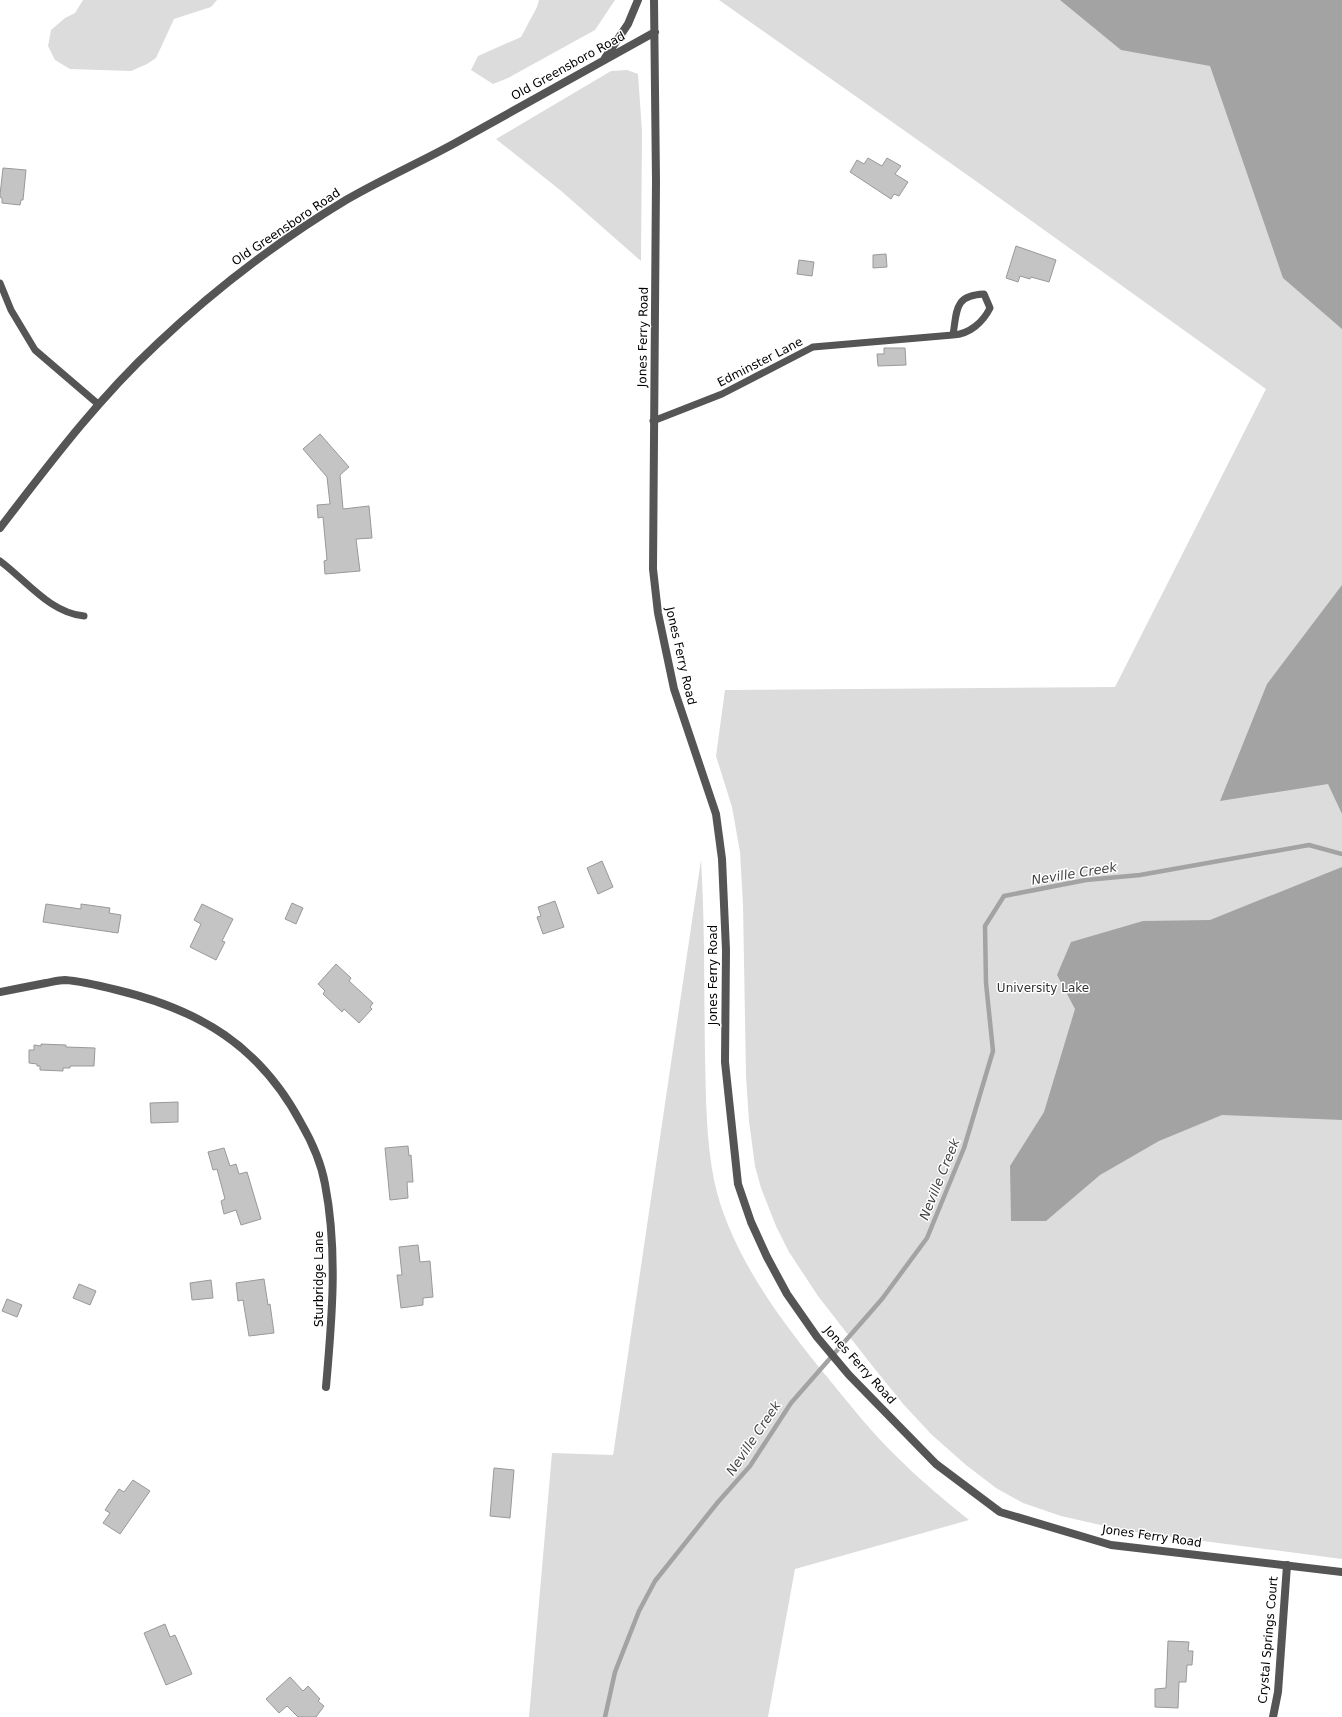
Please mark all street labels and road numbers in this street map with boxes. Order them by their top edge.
street label: Old Greensboro Road [509,29,627,103]
street label: Old Greensboro Road [229,185,343,269]
street label: Jones Ferry Road [635,287,651,388]
street label: Edminster Lane [715,334,805,390]
street label: Jones Ferry Road [663,605,699,706]
street label: Jones Ferry Road [706,925,720,1026]
street label: Sturbridge Lane [312,1231,326,1327]
street label: Jones Ferry Road [821,1322,899,1407]
street label: Jones Ferry Road [1100,1522,1203,1550]
street label: Crystal Springs Court [1255,1576,1281,1704]

